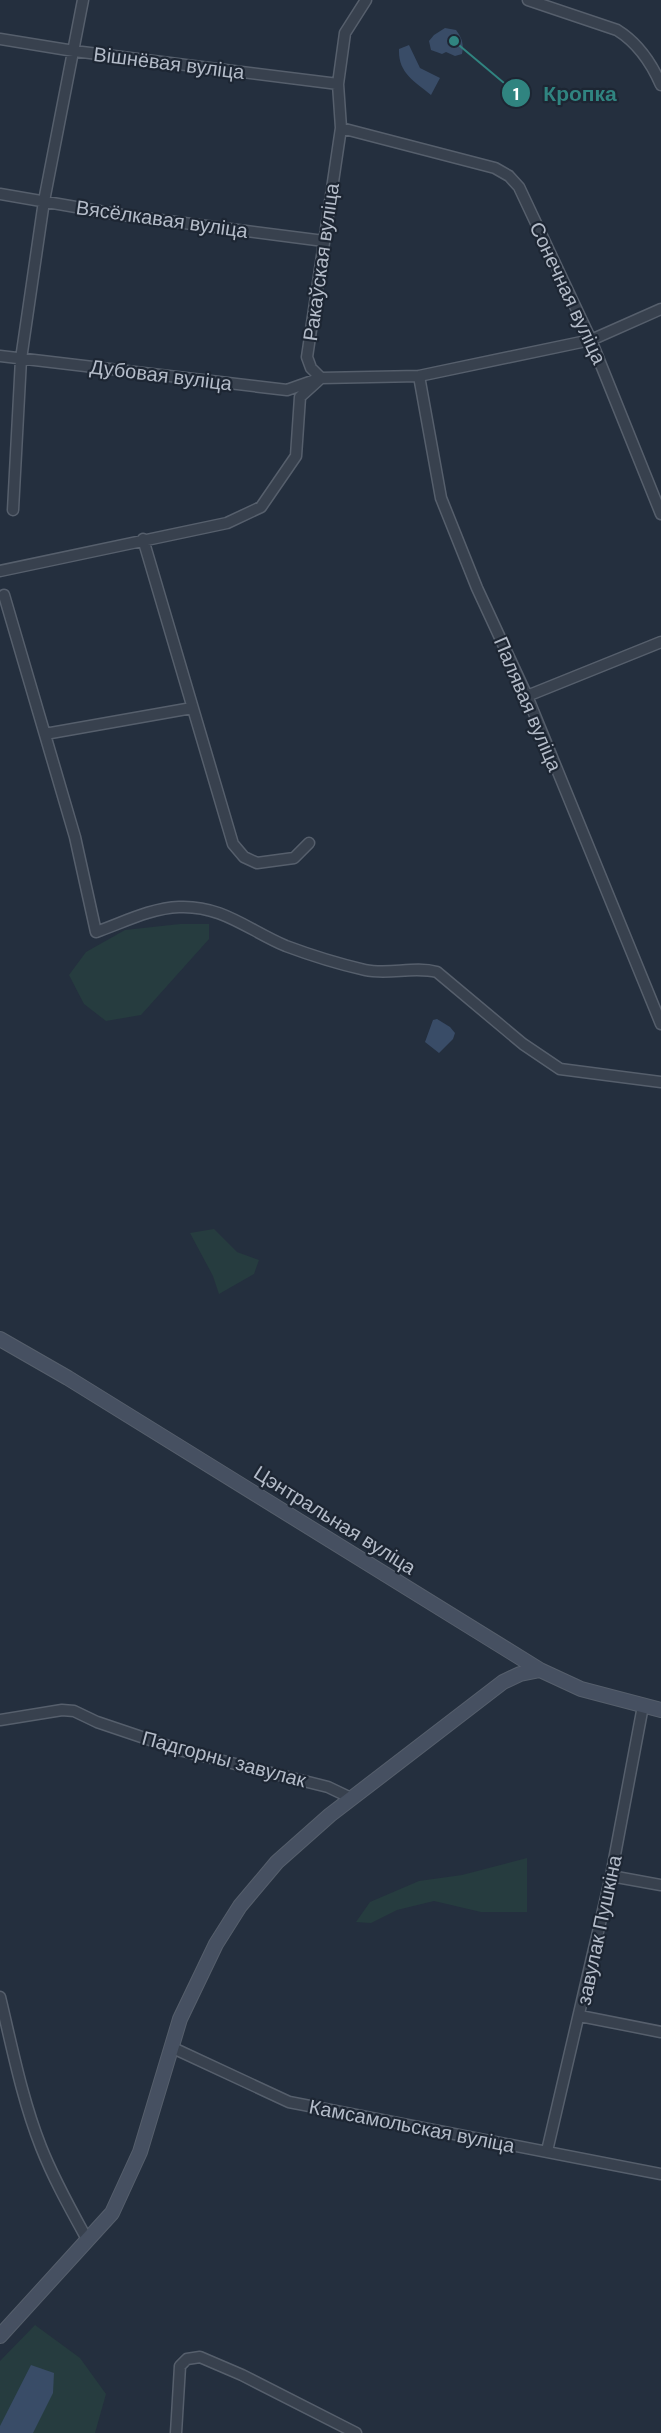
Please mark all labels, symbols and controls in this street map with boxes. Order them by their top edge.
street label: Вішнёвая вуліца [92,41,247,85]
callout: Кропка [501,74,629,113]
text: Кропка [543,80,617,108]
text: 1 [513,82,519,106]
street label: Ракаўская вуліца [297,181,345,343]
street label: Вясёлкавая вуліца [74,194,250,244]
street label: Сонечная вуліца [524,218,613,369]
street label: Дубовая вуліца [88,353,234,397]
street label: Палявая вуліца [488,633,568,776]
street label: Цэнтральная вуліца [249,1460,422,1581]
street label: Падгорны завулак [139,1725,309,1793]
street label: завулак Пушкіна [570,1852,628,2007]
street label: Камсамольская вуліца [307,2093,518,2159]

